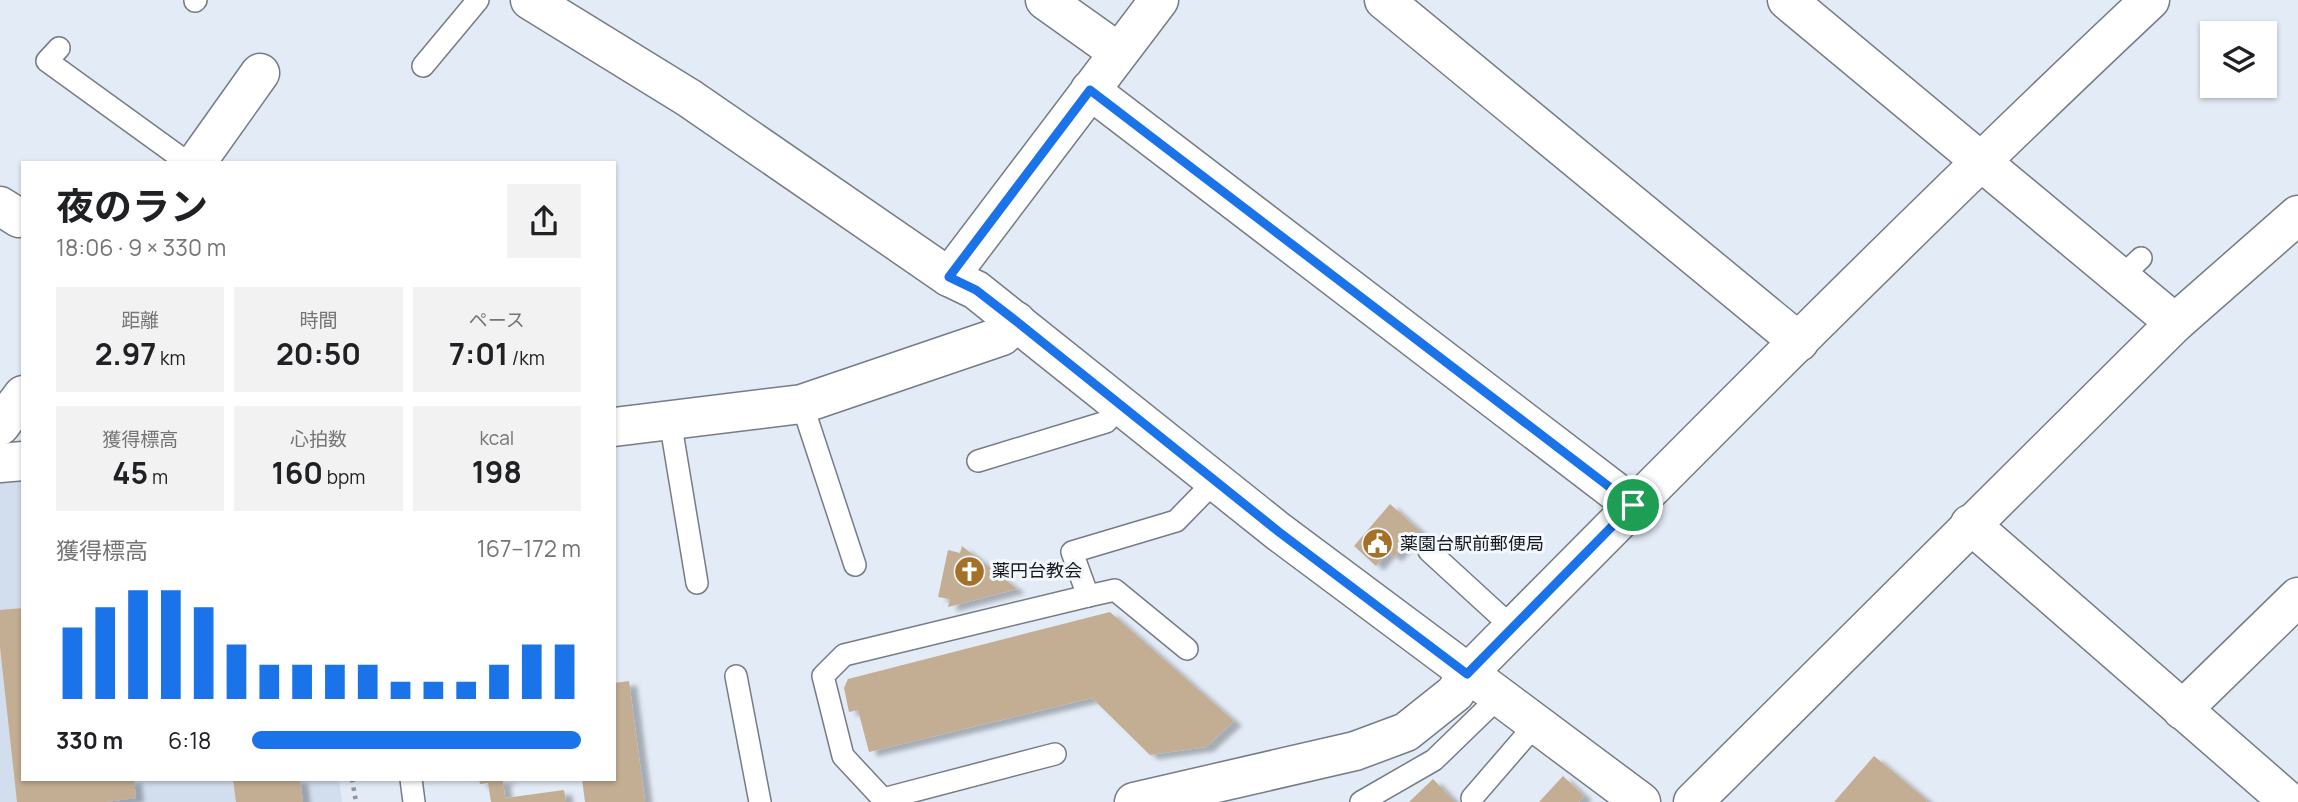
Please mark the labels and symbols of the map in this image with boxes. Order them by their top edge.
pin [1603,475,1663,535]
public building icon: 薬園台駅前郵便局 [1360,527,1394,561]
place label: 薬園台駅前郵便局 [1400,531,1544,555]
church icon: 薬円台教会 [952,554,986,588]
place label: 薬円台教会 [992,558,1082,582]

